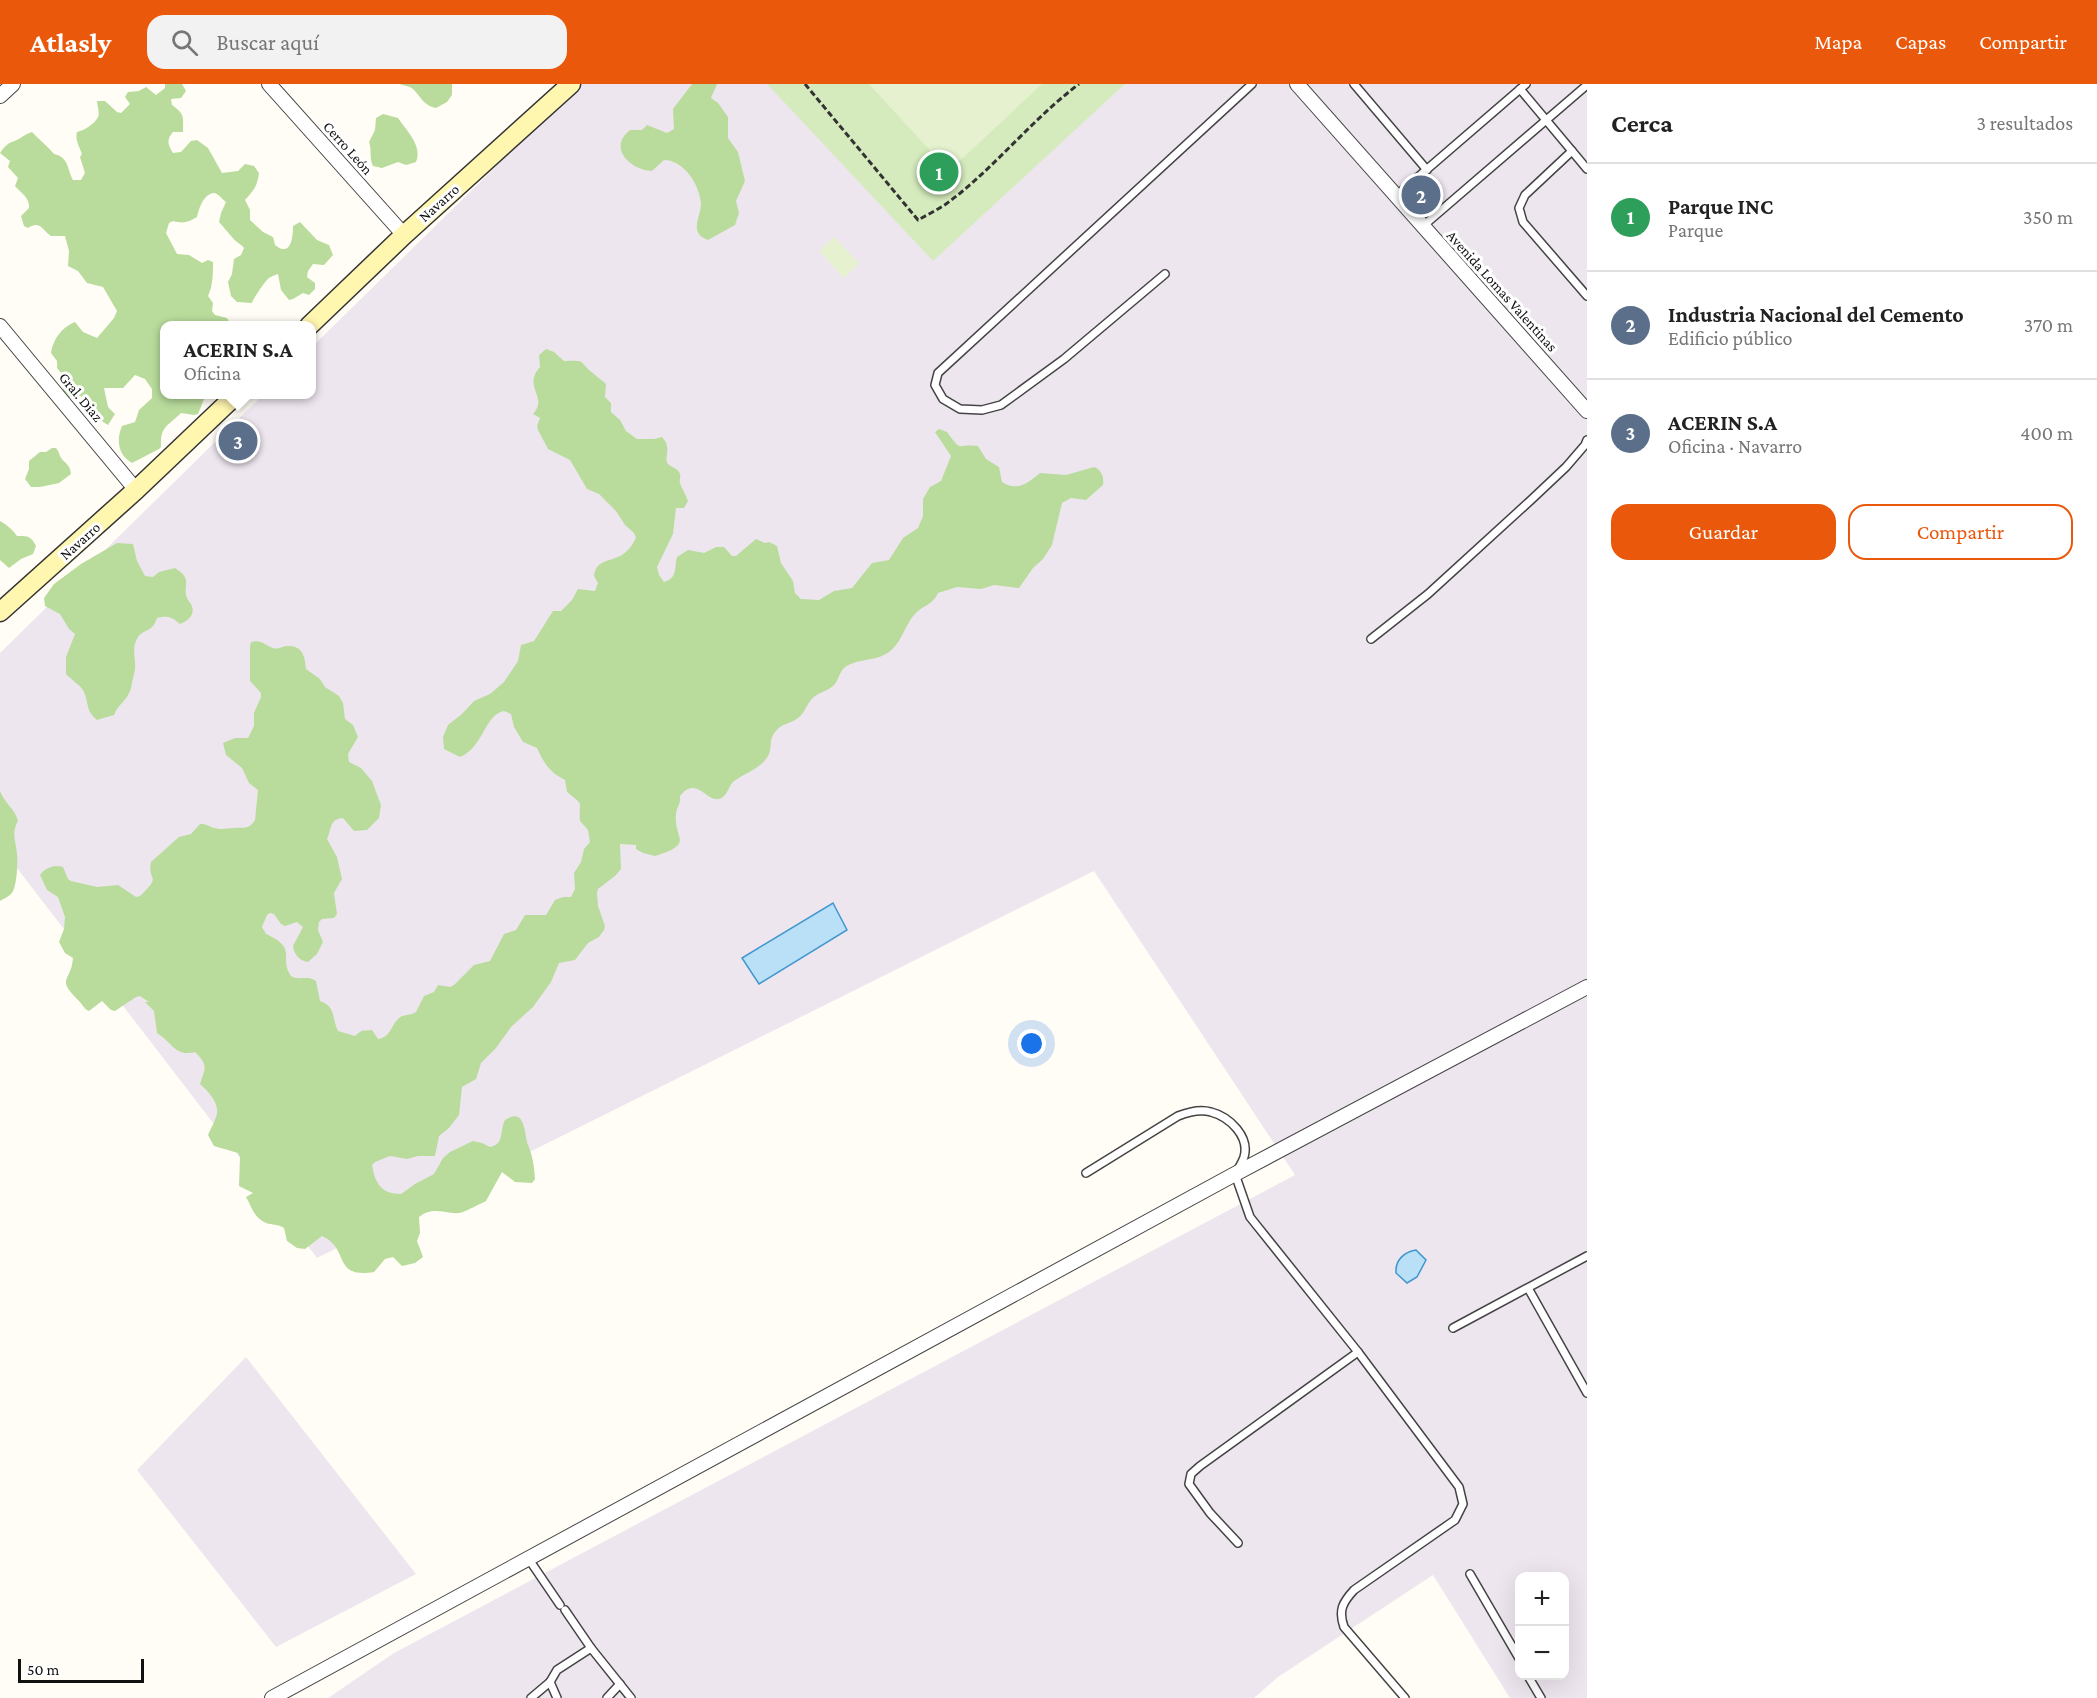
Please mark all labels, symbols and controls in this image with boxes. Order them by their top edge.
search box [147,15,567,69]
icon: search [168,26,201,59]
text: Atlasly [30,27,111,58]
text: Buscar aquí [216,30,319,55]
text: Mapa [1814,30,1862,54]
text: Capas [1895,30,1946,54]
text: Compartir [1979,30,2067,54]
text: Cerca [1611,109,1673,138]
text: 3 resultados [1976,112,2073,134]
street label: Cerro León [320,118,376,178]
pin: 1 [920,150,958,194]
pin: 2 [1402,172,1440,218]
street label: Navarro [416,181,462,225]
text: Parque INC [1668,194,1773,219]
text: 1 [1627,206,1634,228]
text: 350 m [2023,206,2073,228]
text: Parque [1668,219,1723,241]
street label: Avenida Lomas Valentinas [1444,227,1561,355]
text: Industria Nacional del Cemento [1668,302,1964,327]
text: 2 [1625,314,1636,336]
text: 370 m [2024,314,2073,336]
popup [160,321,316,399]
text: Edificio público [1668,327,1793,349]
text: ACERIN S.A [183,337,293,362]
text: Oficina [183,362,241,384]
street label: Gral. Diaz [56,369,106,425]
text: ACERIN S.A [1668,410,1777,435]
pin: 3 [218,418,258,464]
text: 3 [1626,422,1635,444]
text: 400 m [2020,422,2073,444]
text: Oficina · Navarro [1668,435,1802,457]
button: Guardar [1611,504,1836,560]
button: Compartir [1848,504,2073,560]
street label: Navarro [57,519,103,563]
your location [1017,1029,1046,1058]
map controls [1515,1572,1569,1680]
button: + [1515,1572,1569,1626]
button: − [1515,1626,1569,1680]
scale bar [18,1656,144,1684]
text: 50 m [27,1661,59,1678]

